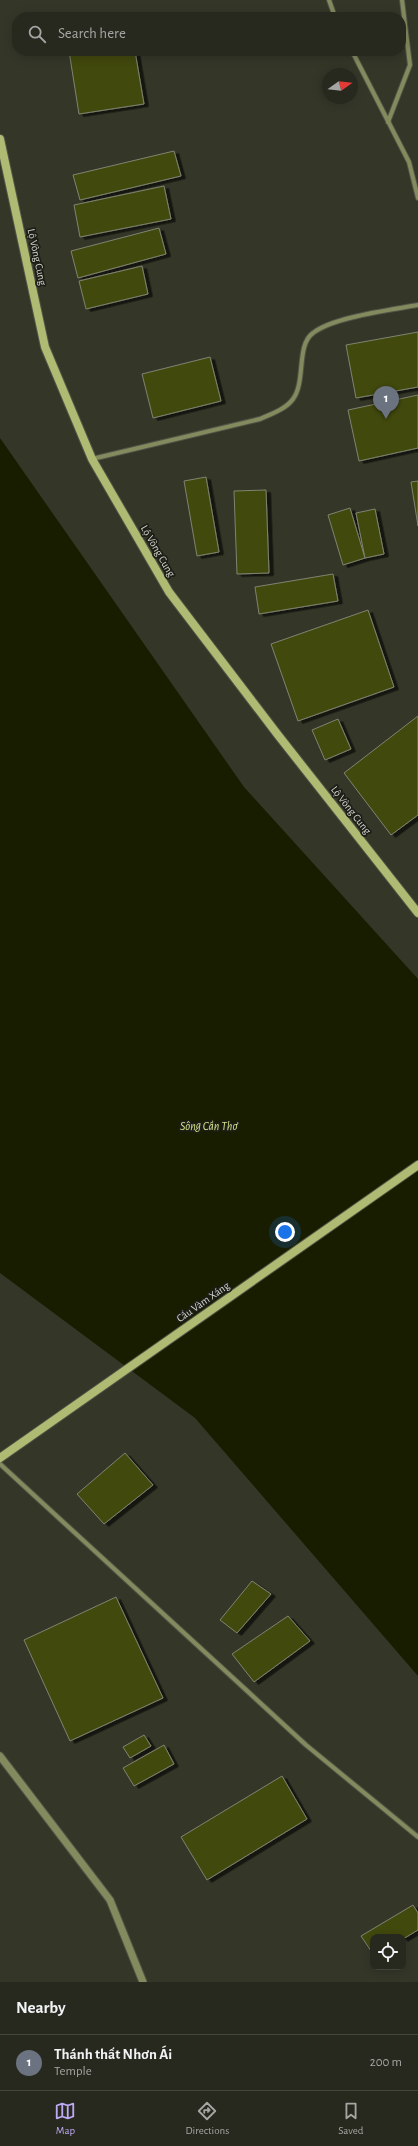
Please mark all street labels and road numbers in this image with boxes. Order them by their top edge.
street label: Lộ Vòng Cung [26,228,49,287]
street label: Lộ Vòng Cung [139,523,177,579]
street label: Lộ Vòng Cung [329,784,373,837]
street label: Cầu Vàm Xáng [175,1279,232,1324]

